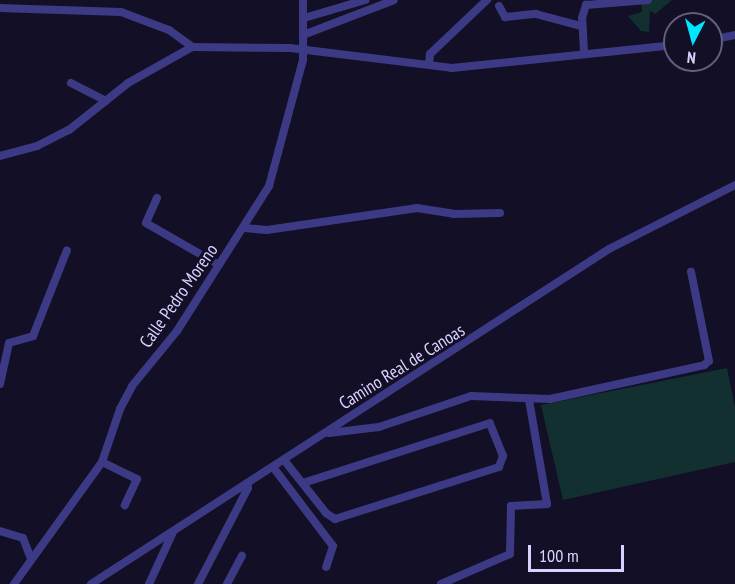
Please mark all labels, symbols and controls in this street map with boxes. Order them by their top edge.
north arrow [663,12,723,72]
text: N [686,48,697,68]
street label: Calle Pedro Moreno [135,240,223,352]
street label: Camino Real de Canoas [335,320,469,414]
scale bar [531,533,627,571]
text: 100 m [539,544,579,567]

